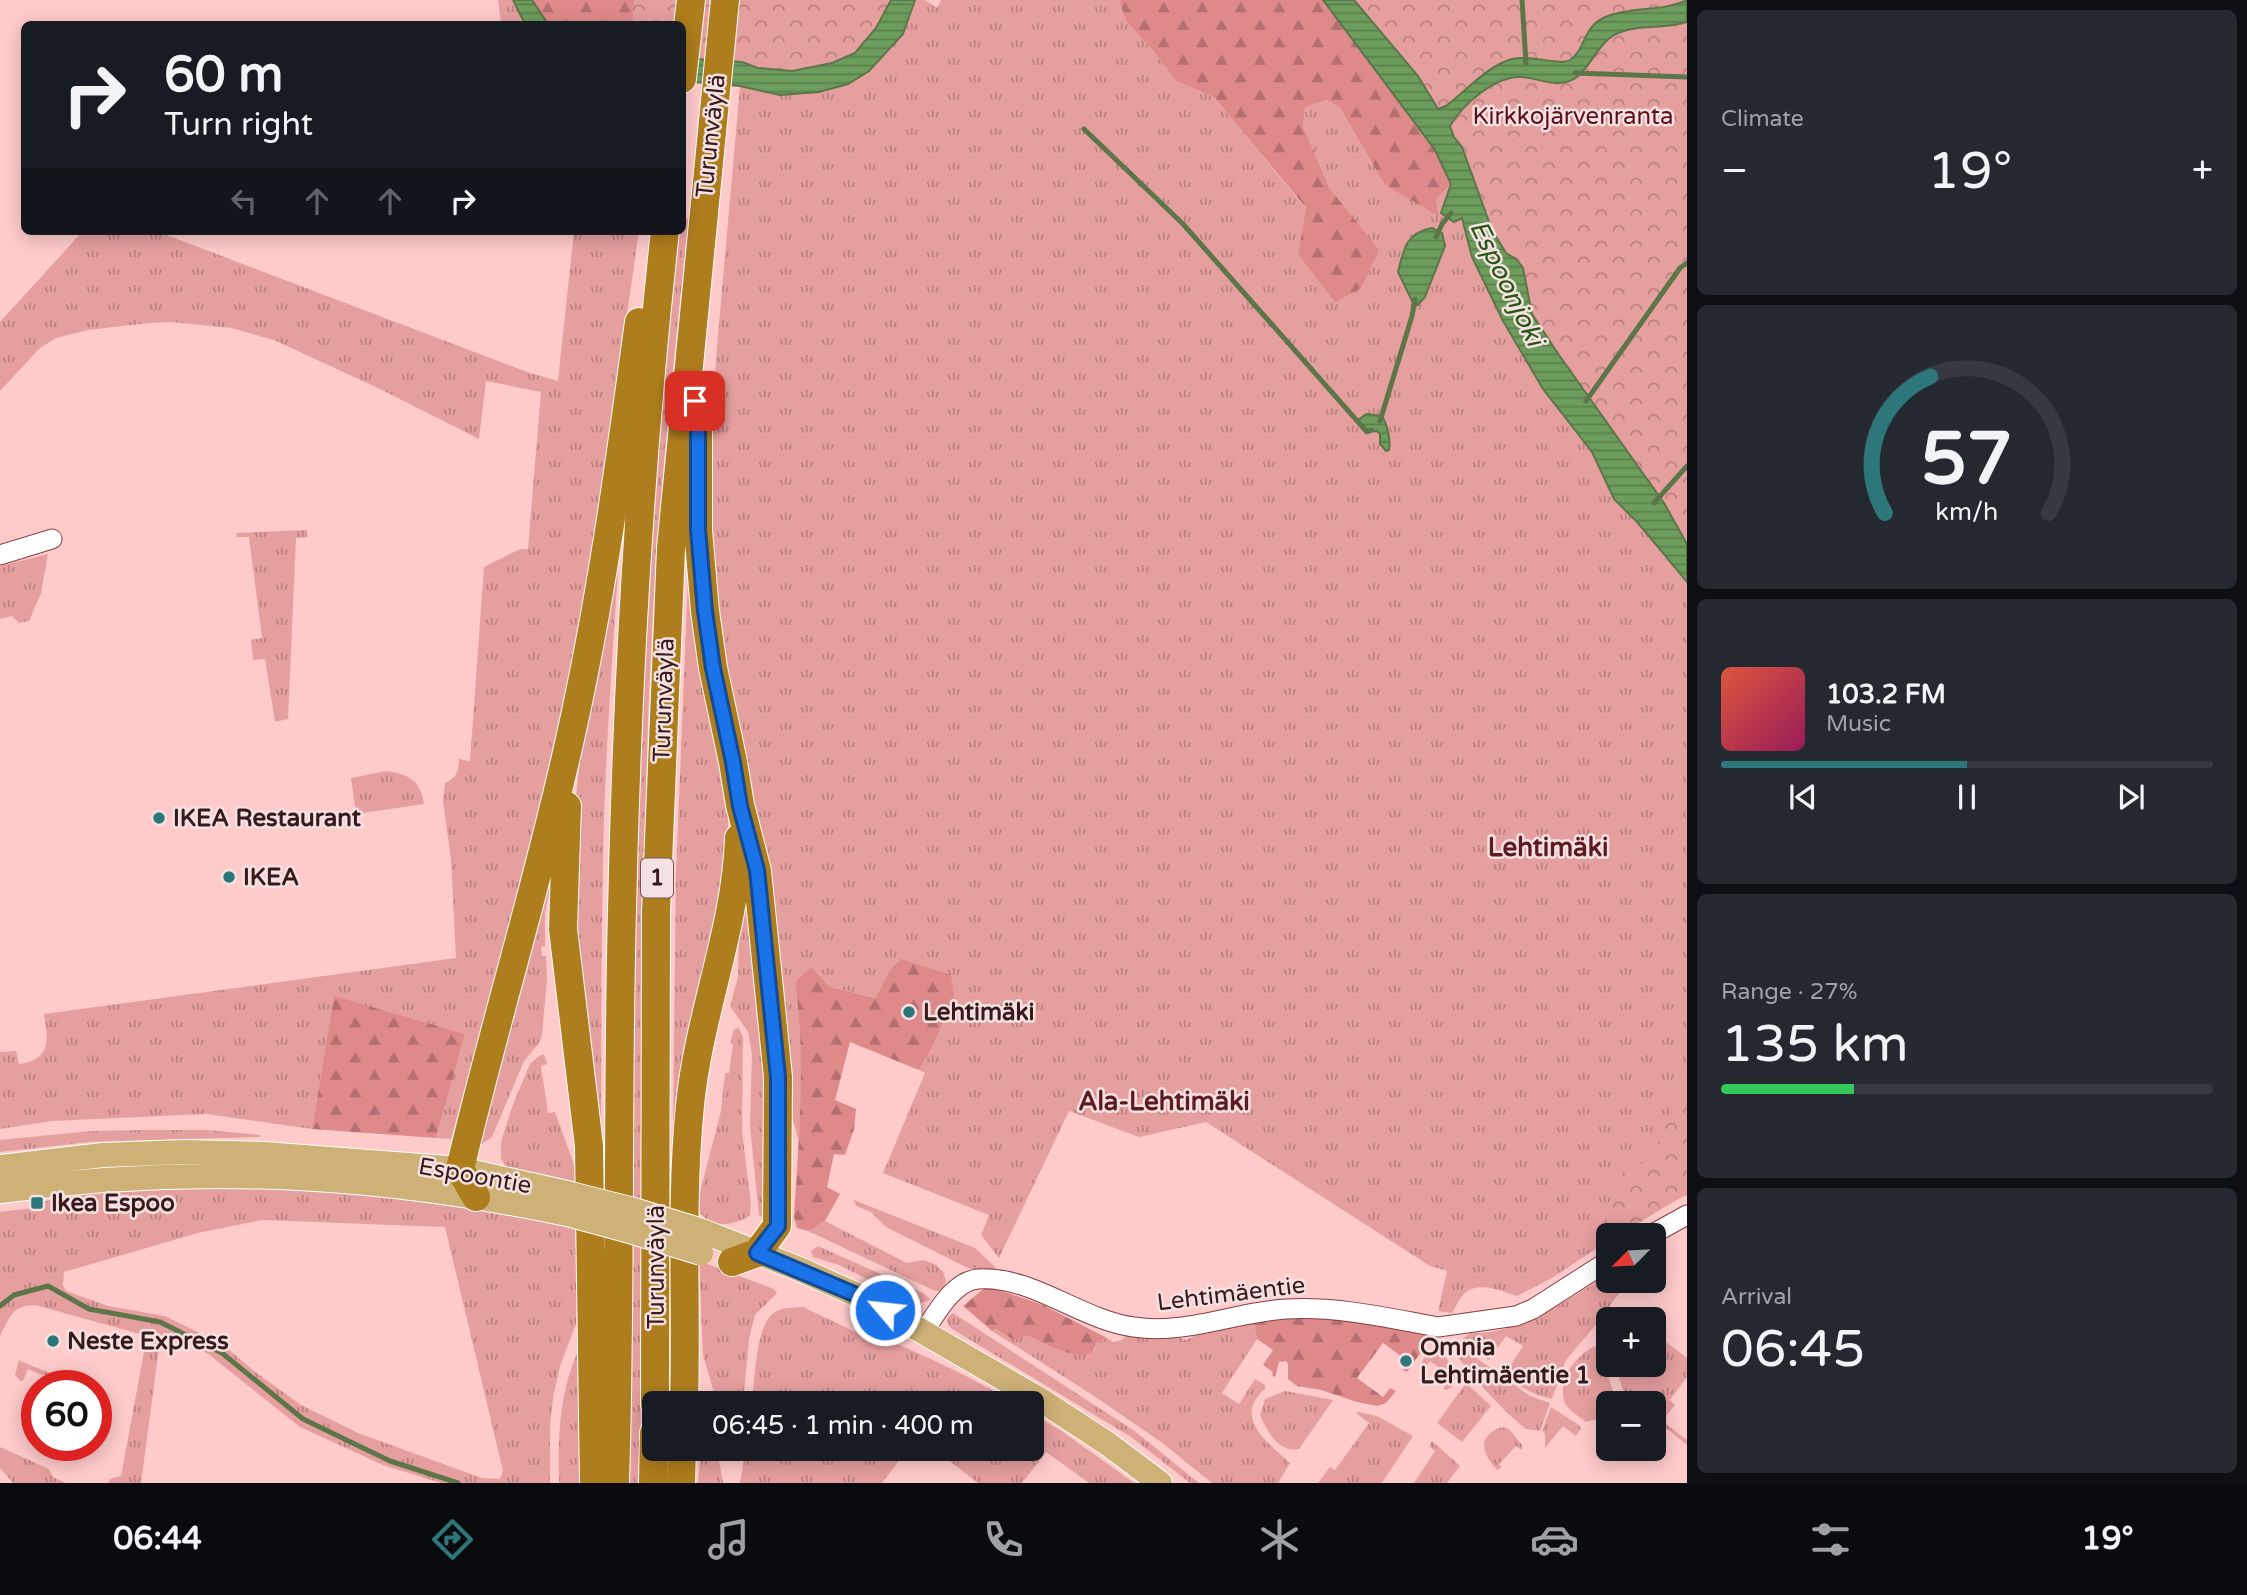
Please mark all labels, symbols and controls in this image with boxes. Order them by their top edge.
text: 60 m [164,46,283,105]
icon: right [49,49,140,140]
street label: Turunväylä [690,73,732,199]
park label: Kirkkojärvenranta [1473,102,1673,131]
text: Climate [1721,105,1804,133]
text: Turn right [164,106,313,144]
text: 19° [1927,140,2012,203]
text: − [1721,148,1748,194]
text: + [2192,148,2213,194]
icon: left [225,182,263,220]
icon: ahead [298,182,336,220]
icon: ahead [371,182,409,220]
icon: right [444,182,482,220]
water label: Espoonjoki [1463,215,1552,354]
pin [665,371,725,431]
icon: arrive [676,382,714,420]
text: 57 [1921,416,2013,504]
text: km/h [1936,497,1998,527]
street label: Turunväylä [647,637,681,763]
text: 103.2 FM [1826,679,1946,710]
text: Music [1826,710,1891,738]
icon: previous [1784,778,1822,816]
icon: pause [1948,778,1986,816]
icon: next [2112,778,2150,816]
place label: IKEA Restaurant [173,804,362,833]
marker: IKEA Restaurant [151,810,167,826]
district label: Lehtimäki [1488,832,1608,863]
road number: 1 [641,858,673,898]
place label: IKEA [243,863,299,892]
marker: IKEA [221,869,237,885]
text: Range · 27% [1721,978,1857,1006]
place label: Lehtimäki [923,998,1034,1027]
marker: Lehtimäki [901,1004,917,1020]
text: 135 km [1721,1013,1909,1076]
district label: Ala-Lehtimäki [1078,1086,1250,1117]
street label: Espoontie [416,1152,534,1200]
place label: Ikea Espoo [51,1189,175,1218]
marker: Ikea Espoo [29,1195,45,1211]
street label: Turunväylä [642,1205,671,1329]
north arrow [1596,1223,1666,1293]
map controls [1596,1223,1666,1461]
street label: Lehtimäentie [1155,1271,1307,1317]
position arrow [848,1273,922,1347]
text: Arrival [1721,1283,1792,1311]
button: + [1596,1307,1666,1377]
text: 06:45 [1721,1318,1865,1381]
place label: Neste Express [67,1327,229,1356]
marker: Neste Express [45,1333,61,1349]
place label: Omnia Lehtimäentie 1 [1420,1333,1590,1390]
marker: Omnia Lehtimäentie 1 [1398,1353,1414,1369]
speed limit sign: 60 [21,1370,112,1461]
button: − [1596,1391,1666,1461]
text: 06:45 · 1 min · 400 m [712,1410,974,1441]
icon: directions [428,1515,477,1564]
icon: music [704,1515,753,1564]
icon: phone [979,1515,1028,1564]
icon: climate [1255,1515,1304,1564]
icon: car [1530,1515,1579,1564]
icon: filters [1806,1515,1855,1564]
text: 06:44 [113,1520,202,1558]
text: 19° [2081,1520,2134,1558]

